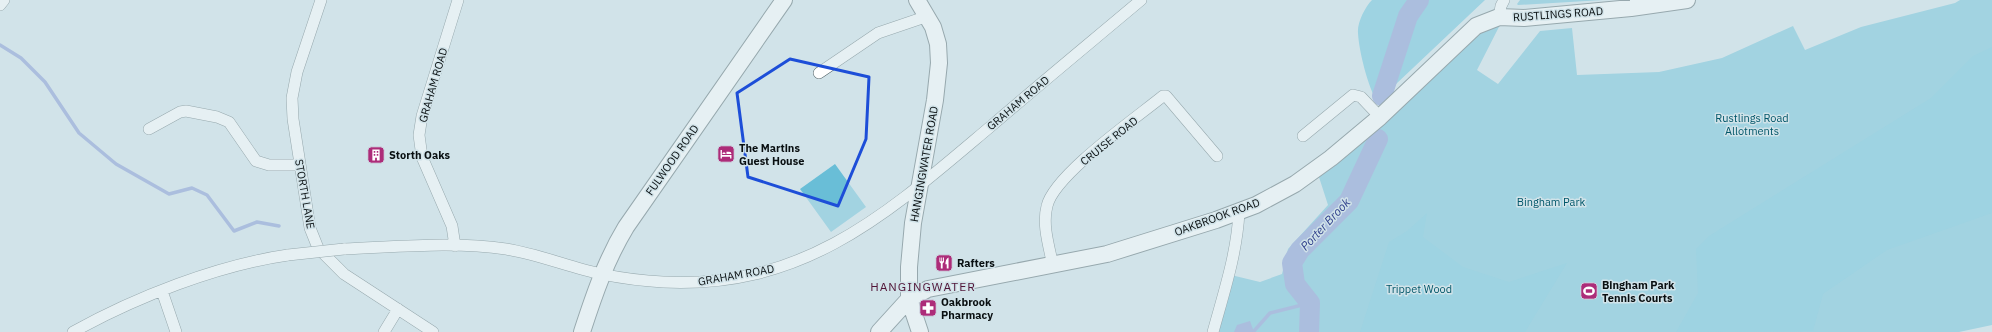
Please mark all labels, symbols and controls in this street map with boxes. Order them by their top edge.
street label: RUSTLINGS ROAD [1513,4,1603,24]
street label: GRAHAM ROAD [416,46,450,124]
street label: GRAHAM ROAD [984,73,1052,133]
street label: HANGINGWATER ROAD [907,105,941,223]
park label: Rustlings Road Allotments [1715,111,1789,138]
street label: CRUISE ROAD [1077,114,1141,168]
street label: FULWOOD ROAD [642,122,702,198]
place label: The Martins Guest House [739,141,804,168]
hotel icon: The Martins Guest House [716,144,736,164]
building icon: Storth Oaks [366,145,386,165]
place label: Storth Oaks [389,148,450,162]
street label: STORTH LANE [292,158,318,230]
water label: Porter Brook [1297,194,1354,253]
street label: OAKBROOK ROAD [1172,195,1262,239]
park label: Bingham Park [1517,195,1585,209]
restaurant icon: Rafters [934,253,954,273]
place label: Rafters [957,256,995,270]
street label: GRAHAM ROAD [697,261,775,289]
place label: Bingham Park Tennis Courts [1602,278,1675,305]
district label: HANGINGWATER [870,279,976,294]
sports icon: Bingham Park Tennis Courts [1579,281,1599,301]
park label: Trippet Wood [1386,282,1452,296]
place label: Oakbrook Pharmacy [941,295,993,322]
pharmacy icon: Oakbrook Pharmacy [918,298,938,318]

